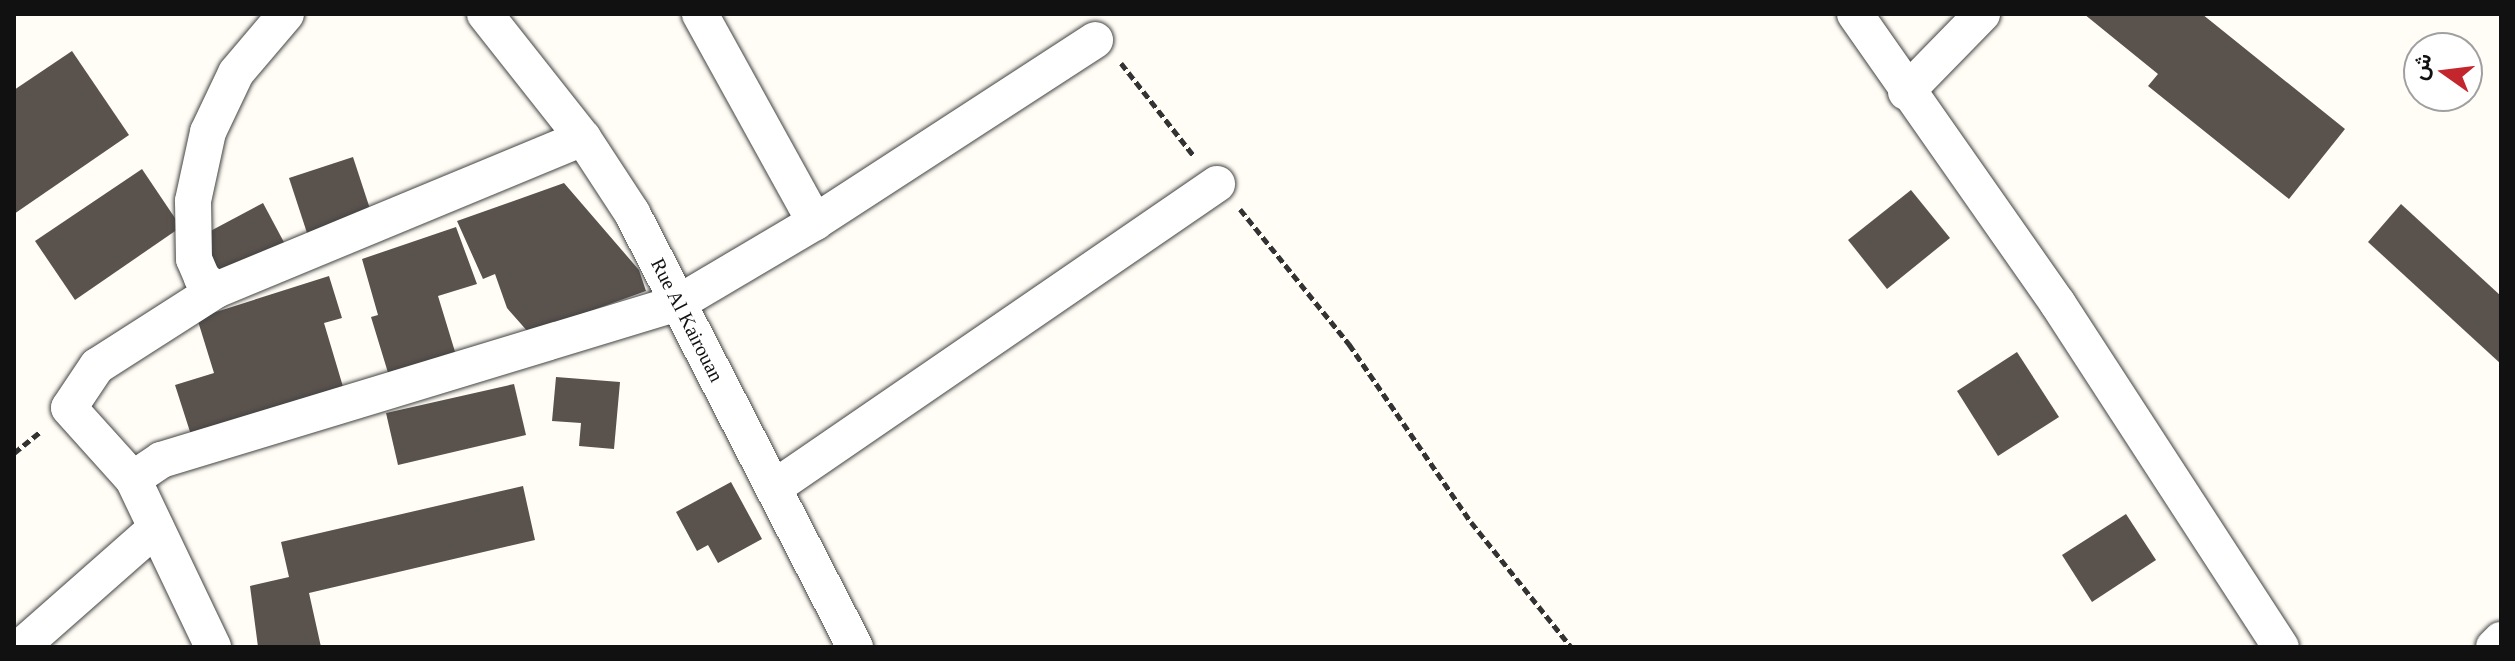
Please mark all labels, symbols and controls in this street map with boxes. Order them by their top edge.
north arrow [2403,32,2483,112]
text: ش [2406,51,2436,82]
street label: Rue Al Kairouan [645,254,729,386]

